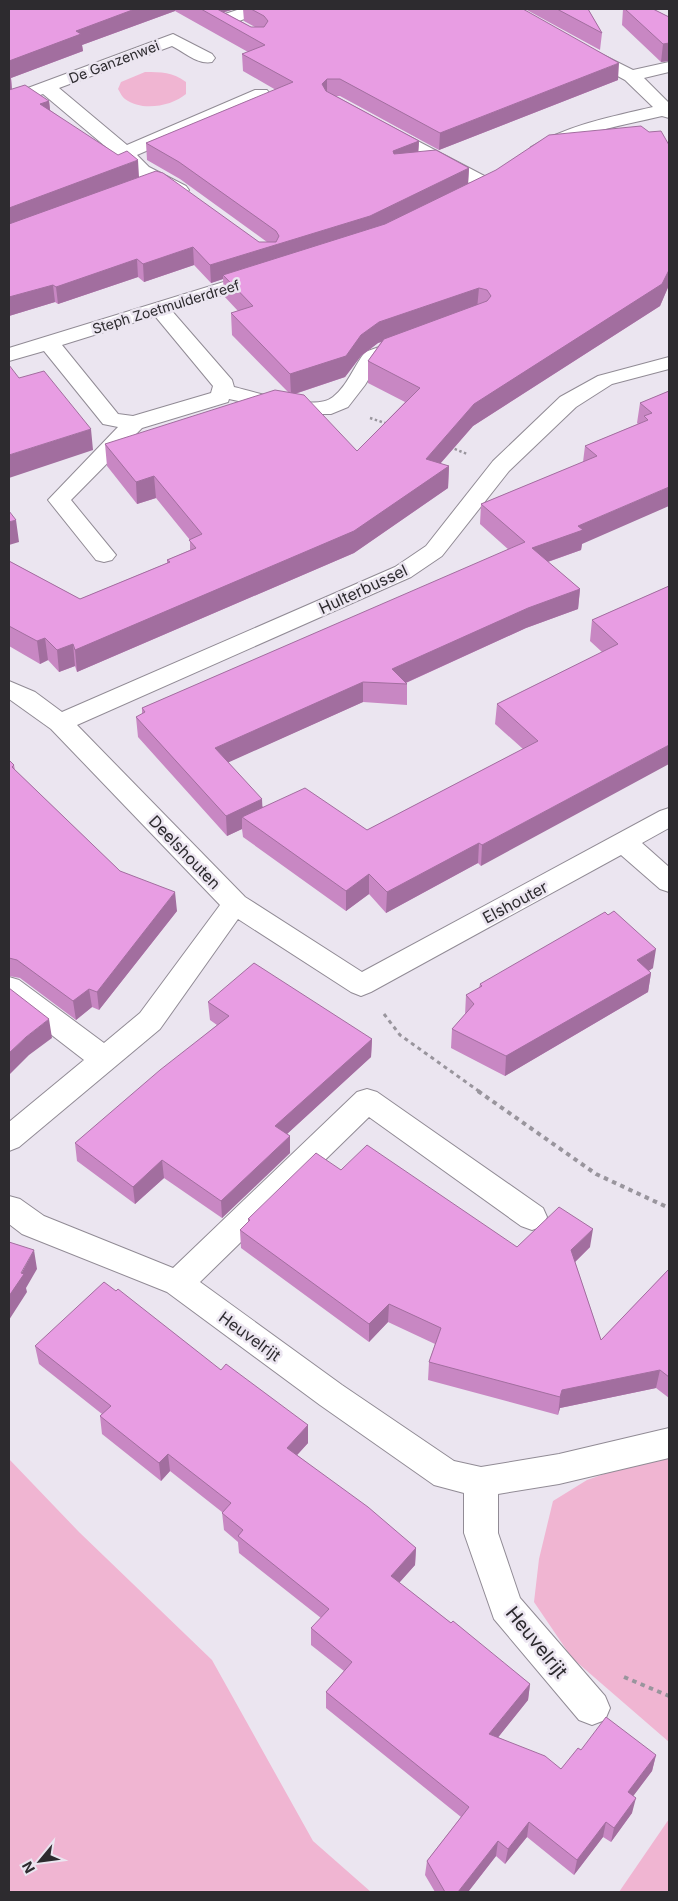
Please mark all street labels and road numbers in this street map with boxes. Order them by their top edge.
street label: De Ganzenwei [66,36,161,87]
street label: Steph Zoetmulderdreef [90,276,242,337]
street label: Hulterbussel [315,560,411,618]
street label: Deelshouten [145,811,225,893]
street label: Elshouter [479,877,551,927]
street label: Heuvelrijt [215,1307,285,1365]
street label: Heuvelrijt [501,1602,572,1683]

